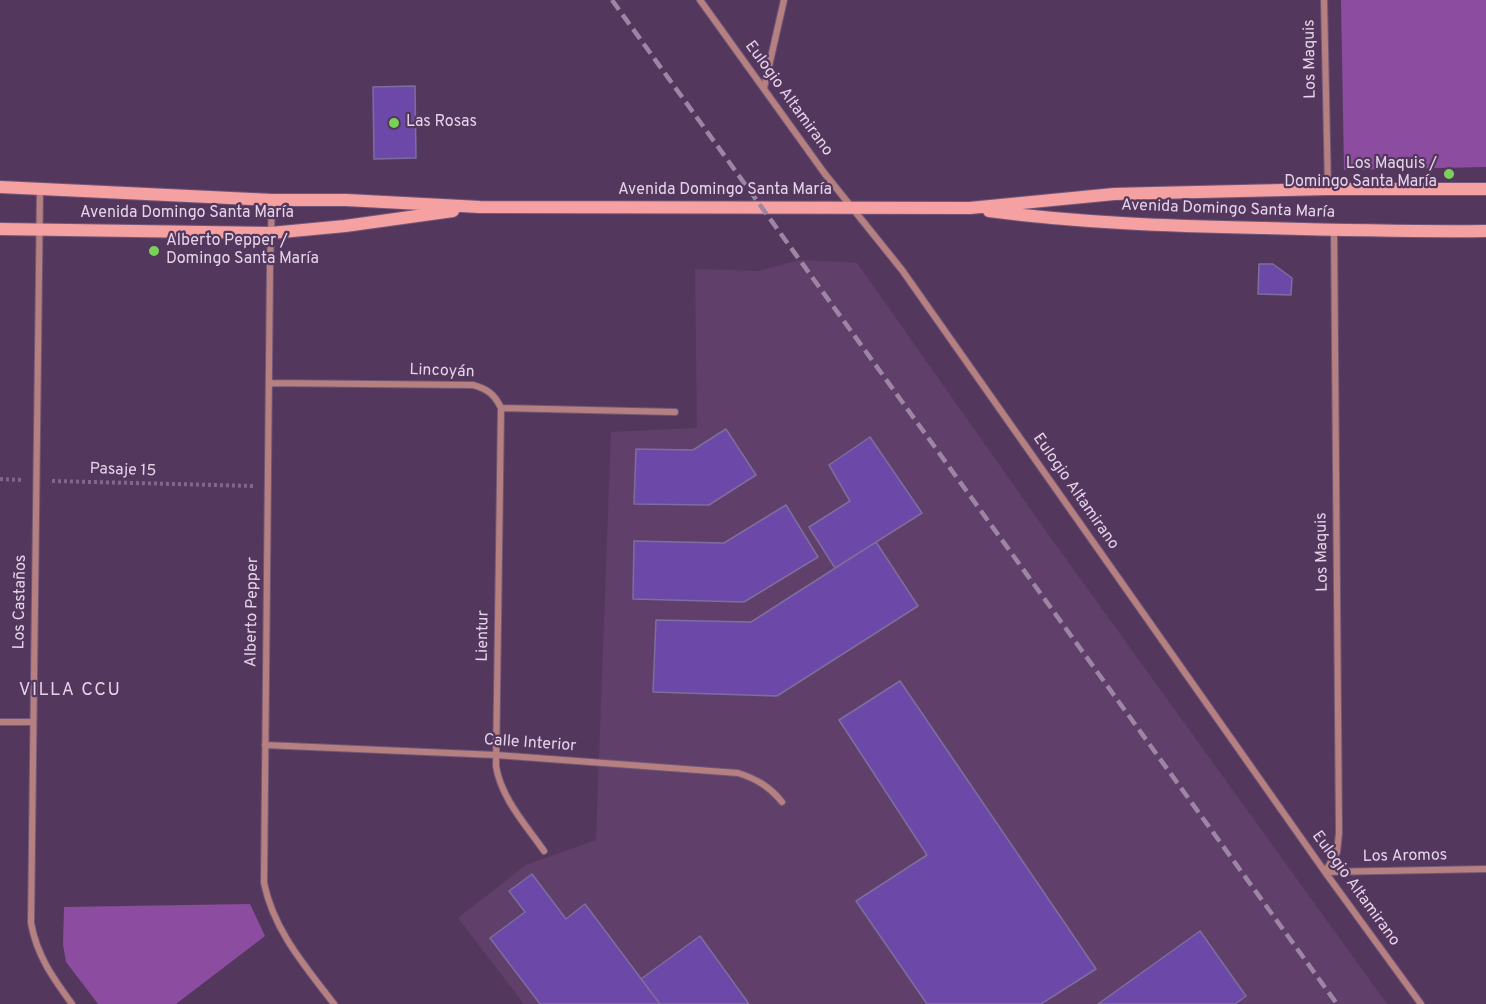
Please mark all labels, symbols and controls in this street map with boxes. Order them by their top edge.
street label: Los Maquis [1301,19,1321,99]
street label: Eulogio Altamirano [740,38,836,160]
place label: Las Rosas [406,113,477,133]
marker: Las Rosas [387,116,401,130]
place label: Los Maquis / Domingo Santa María [1284,155,1437,193]
marker: Los Maquis / Domingo Santa María [1442,167,1456,181]
street label: Avenida Domingo Santa María [618,181,832,201]
street label: Avenida Domingo Santa María [1121,197,1335,223]
street label: Avenida Domingo Santa María [80,204,294,224]
place label: Alberto Pepper / Domingo Santa María [166,232,319,270]
marker: Alberto Pepper / Domingo Santa María [147,244,161,258]
street label: Lincoyán [409,361,475,383]
street label: Eulogio Altamirano [1028,430,1122,554]
street label: Pasaje 15 [89,460,157,482]
street label: Los Maquis [1313,512,1333,592]
street label: Los Castaños [11,554,31,650]
street label: Alberto Pepper [242,557,264,667]
street label: Lientur [474,610,494,662]
district label: VILLA CCU [19,680,121,702]
street label: Calle Interior [483,731,577,757]
street label: Eulogio Altamirano [1307,828,1403,950]
street label: Los Aromos [1363,847,1447,867]

